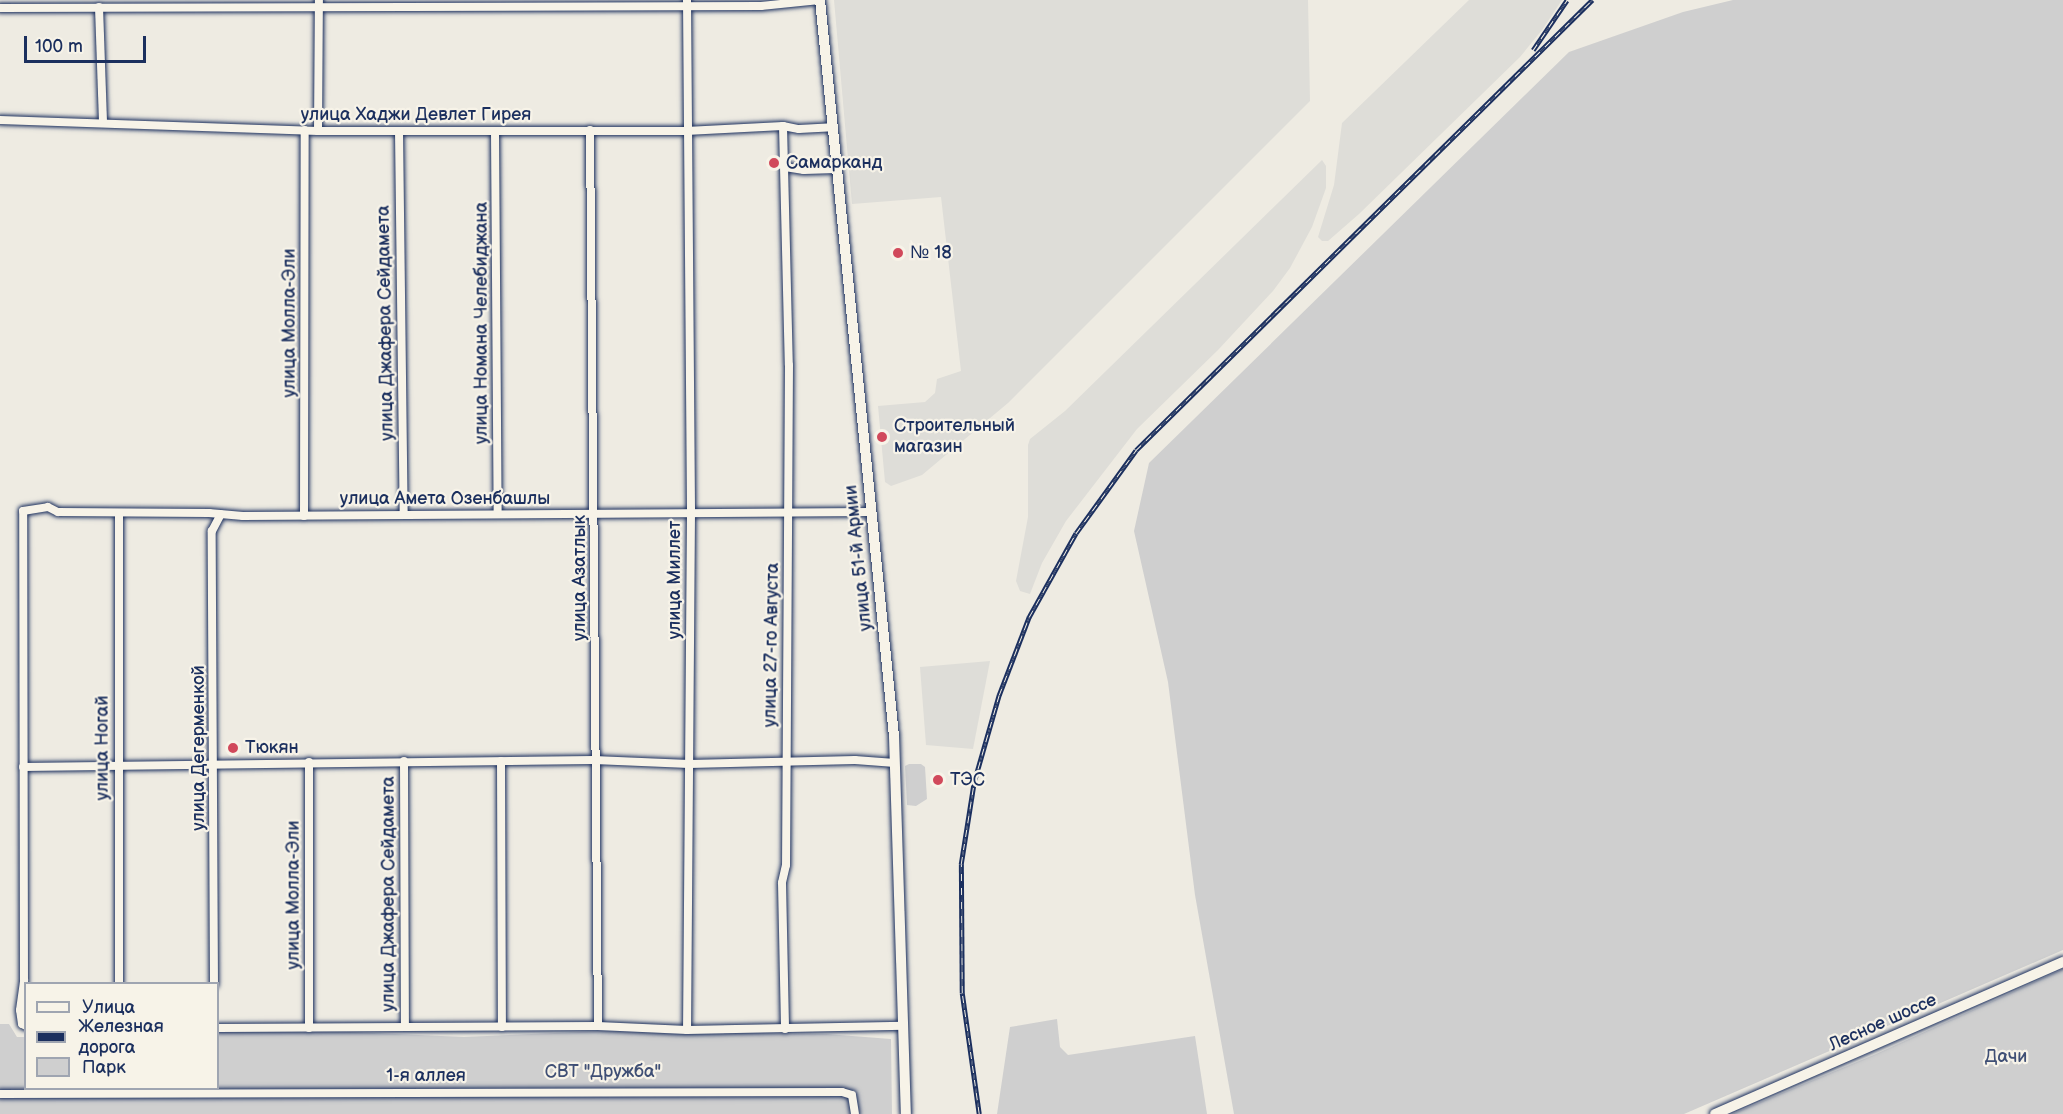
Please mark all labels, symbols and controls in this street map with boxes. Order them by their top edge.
scale bar [27,24,148,62]
text: 100 m [35,36,83,57]
street label: улица Хаджи Девлет Гирея [301,104,531,126]
place label: Самарканд [786,152,883,174]
marker: Самарканд [767,156,781,170]
street label: улица Номана Челебиджана [471,202,493,444]
street label: улица Джафера Сейдамета [373,205,399,441]
place label: № 18 [910,242,952,264]
marker: № 18 [891,246,905,260]
street label: улица Молла-Эли [279,248,301,398]
place label: Строительный магазин [894,416,1015,458]
marker: Строительный магазин [875,430,889,444]
street label: улица 51-й Армии [841,484,877,632]
street label: улица Амета Озенбашлы [340,488,550,510]
street label: улица Азатлык [569,515,591,641]
street label: улица Миллет [664,521,686,639]
street label: улица 27-го Августа [760,562,784,728]
street label: улица Дегерменкой [188,665,210,831]
street label: улица Ногай [92,696,114,800]
place label: Тюкян [245,737,299,759]
marker: Тюкян [226,741,240,755]
place label: ТЭС [950,769,985,791]
marker: ТЭС [931,773,945,787]
street label: улица Джафера Сейдамета [378,776,400,1012]
street label: улица Молла-Эли [283,820,305,970]
legend [24,982,219,1090]
street label: Лесное шоссе [1826,990,1940,1056]
text: Улица [82,997,135,1018]
text: Железная дорога [78,1016,164,1058]
park label: Дачи [1985,1046,2027,1068]
text: Парк [82,1057,126,1078]
park label: СВТ "Дружба" [545,1061,661,1083]
street label: 1-я аллея [386,1065,466,1087]

